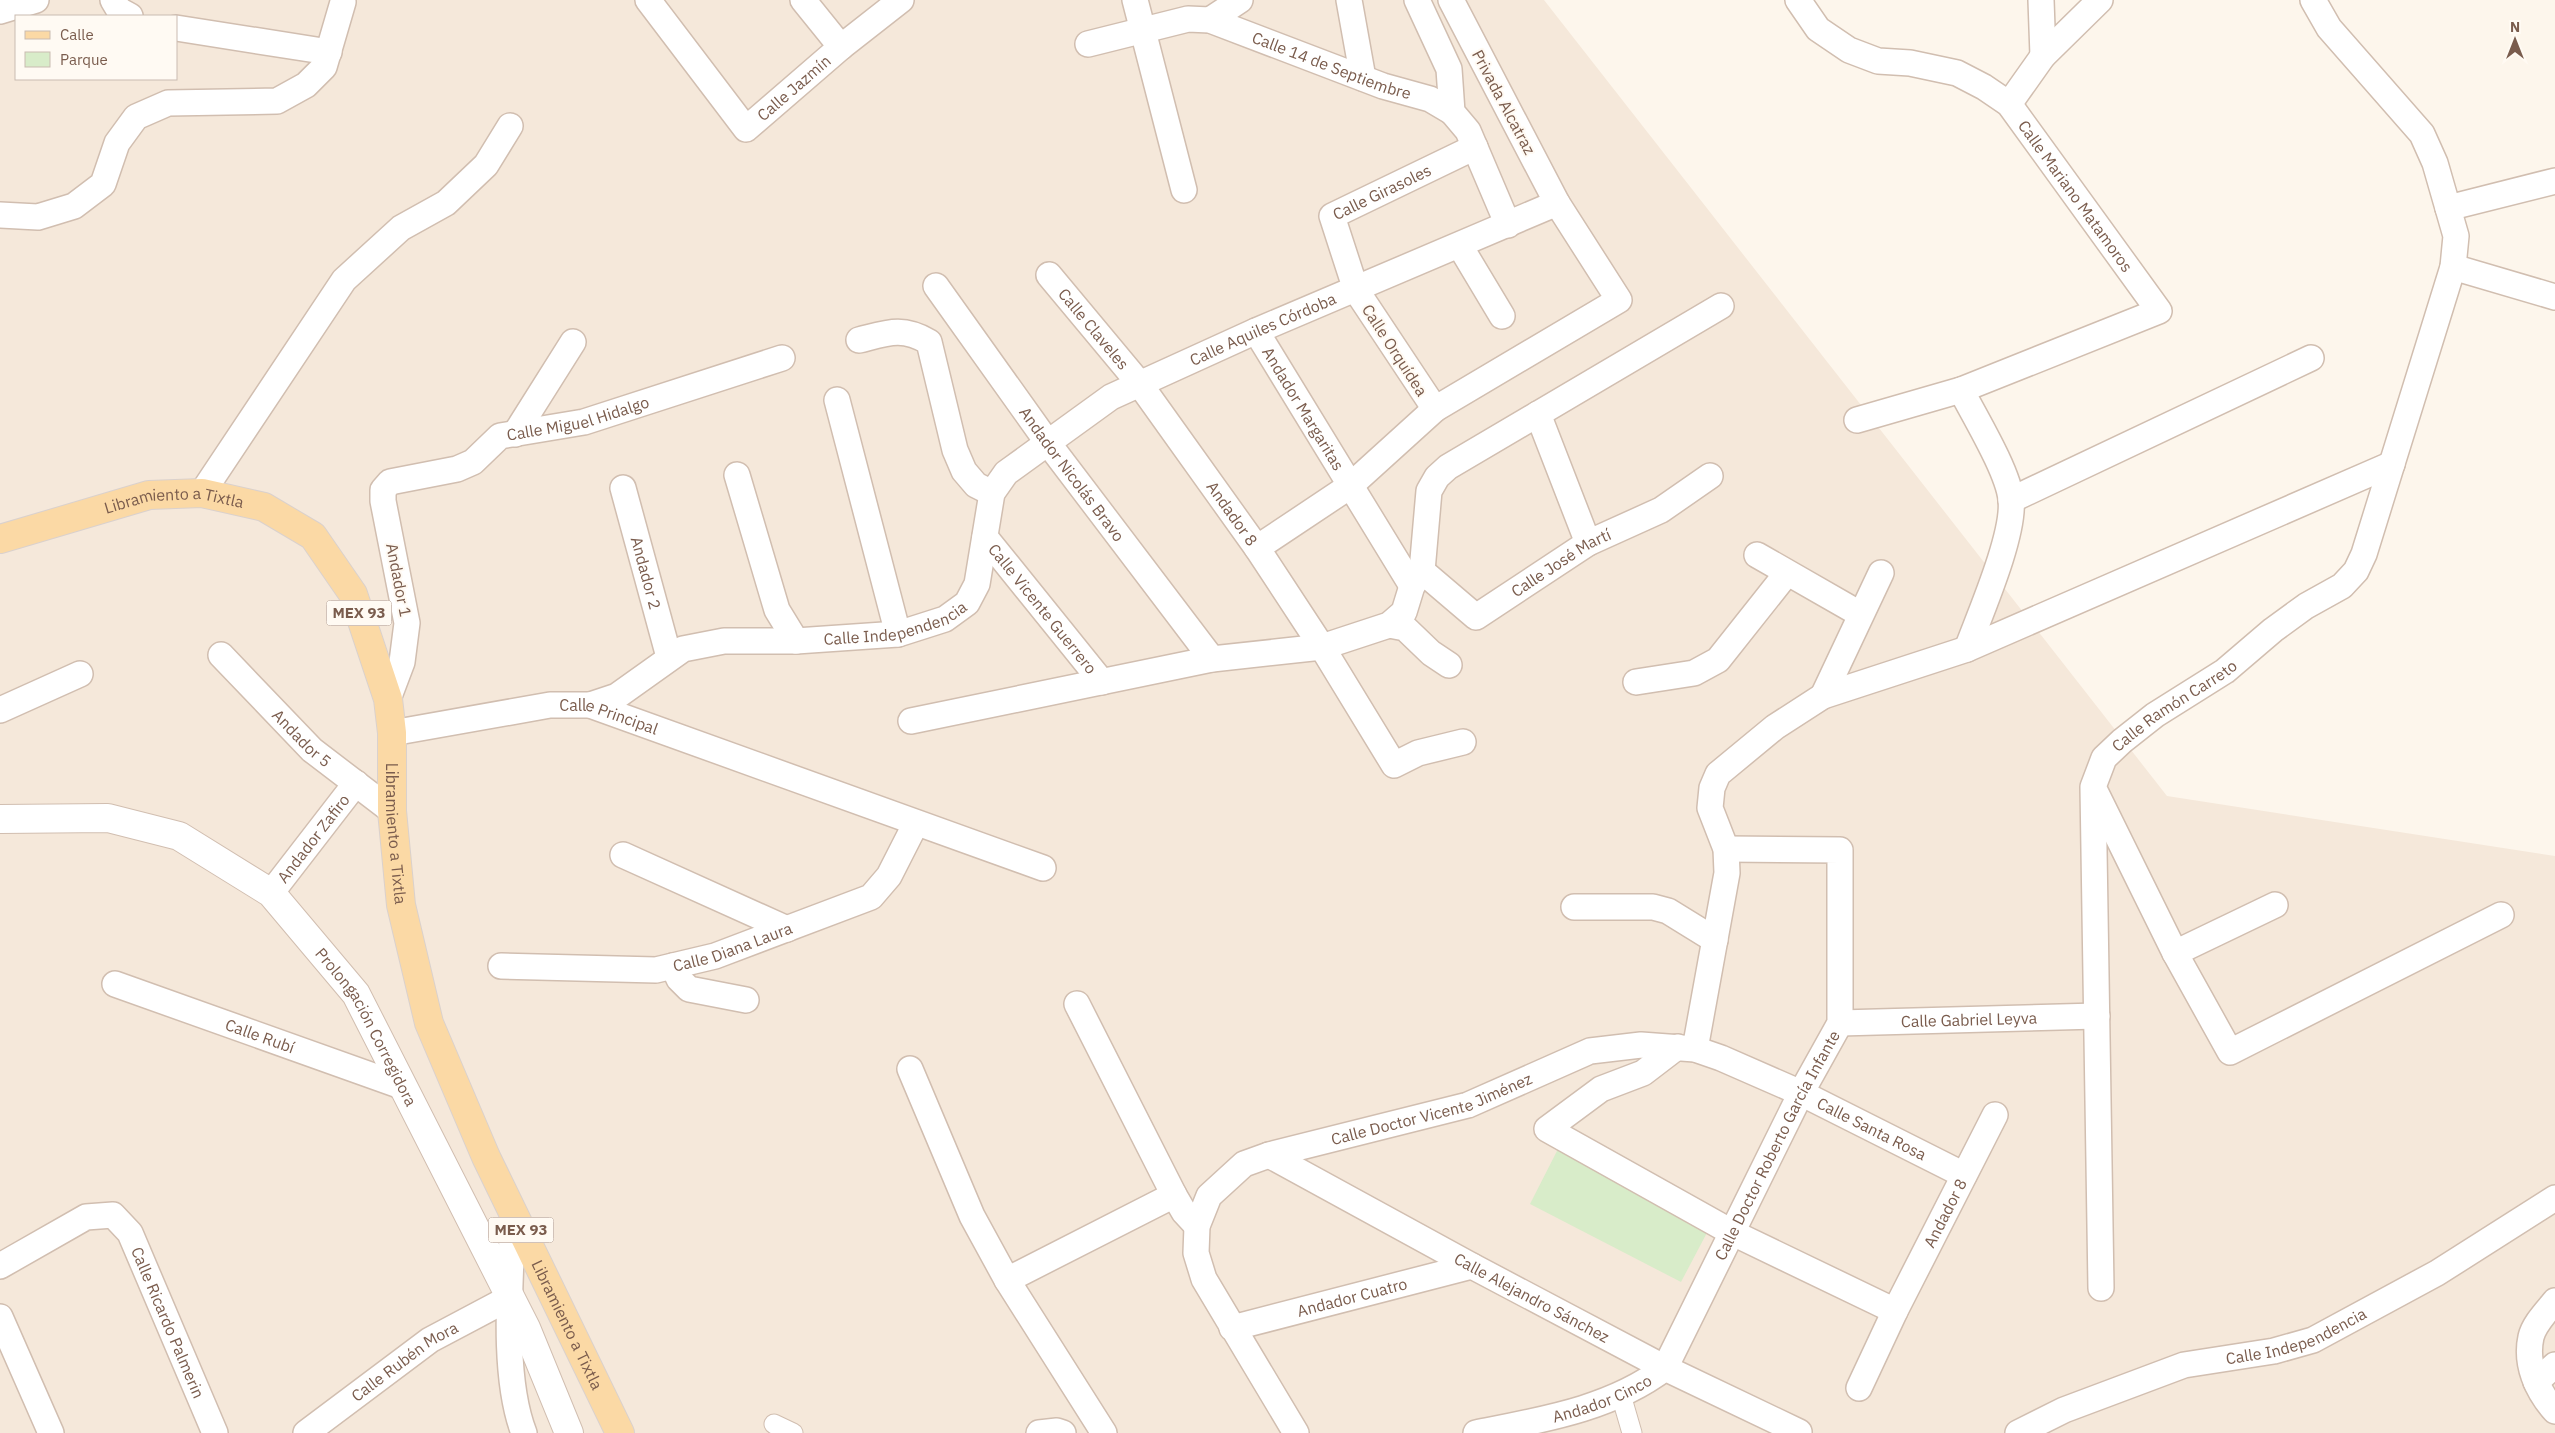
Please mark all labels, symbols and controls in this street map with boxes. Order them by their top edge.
legend [15,15,178,80]
north arrow [2490,15,2540,65]
text: N [2510,18,2520,36]
text: Calle [60,25,94,44]
street label: Calle 14 de Septiembre [1249,27,1414,103]
street label: Privada Alcatraz [1468,46,1540,158]
text: Parque [60,50,108,69]
street label: Calle Jazmín [753,51,835,125]
street label: Calle Mariano Matamoros [2014,116,2137,276]
street label: Calle Girasoles [1329,160,1434,224]
street label: Calle Claveles [1054,284,1133,374]
street label: Calle Aquiles Córdoba [1186,288,1339,370]
street label: Calle Orquídea [1358,300,1432,400]
street label: Andador Margaritas [1258,343,1349,474]
street label: Calle Miguel Hidalgo [505,392,652,445]
street label: Andador Nicolás Bravo [1015,403,1129,545]
street label: Andador 8 [1202,477,1262,550]
street label: Libramiento a Tixtla [102,483,246,518]
street label: Calle José Martí [1507,524,1614,601]
street label: Andador 2 [627,534,666,612]
street label: Calle Vicente Guerrero [984,539,1101,678]
street label: Andador 1 [382,541,416,619]
street label: Calle Independencia [823,596,971,649]
road number: MEX 93 [326,600,392,626]
street label: Calle Ramón Carreto [2107,655,2241,756]
street label: Calle Principal [559,694,661,739]
street label: Andador 5 [268,705,335,771]
street label: Libramiento a Tixtla [382,763,411,906]
street label: Andador Zafiro [273,790,354,887]
street label: Calle Diana Laura [671,918,795,976]
street label: Prolongación Corregidora [311,944,422,1110]
street label: Calle Gabriel Leyva [1901,1008,2038,1031]
street label: Calle Rubí [223,1014,297,1057]
street label: Calle Doctor Roberto García Infante [1710,1027,1844,1263]
street label: Calle Doctor Vicente Jiménez [1329,1068,1535,1149]
street label: Calle Santa Rosa [1814,1093,1930,1165]
street label: Andador 8 [1919,1175,1971,1251]
road number: MEX 93 [488,1218,554,1242]
street label: Calle Ricardo Palmerin [127,1244,209,1401]
street label: Calle Alejandro Sánchez [1451,1248,1613,1347]
street label: Libramiento a Tixtla [527,1256,608,1393]
street label: Andador Cuatro [1295,1273,1409,1321]
street label: Calle Independencia [2224,1303,2370,1368]
street label: Calle Rubén Mora [347,1317,462,1406]
street label: Andador Cinco [1550,1370,1655,1427]

